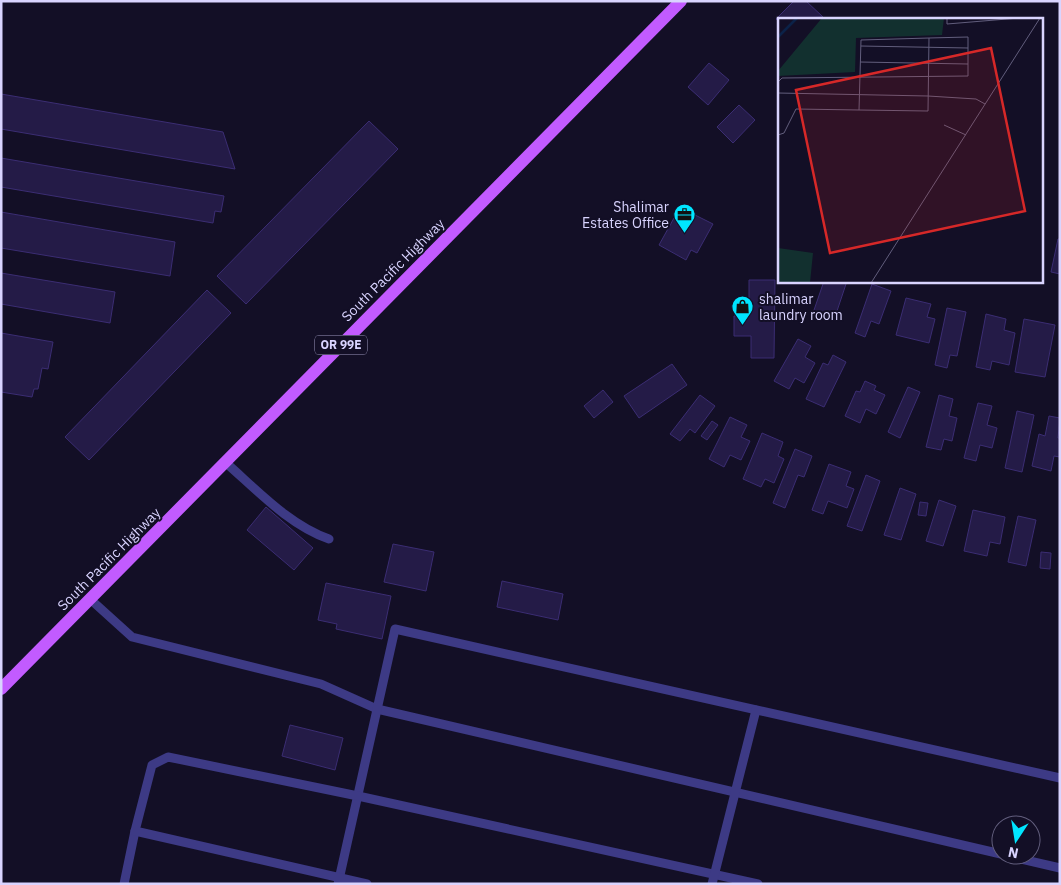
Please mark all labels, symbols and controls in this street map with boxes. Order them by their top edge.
inset map [778,18,1044,282]
place label: Shalimar Estates Office [582,198,669,232]
office icon: Shalimar Estates Office [673,203,697,234]
street label: South Pacific Highway [338,215,448,325]
place label: shalimar laundry room [759,290,843,324]
shop icon: shalimar laundry room [731,295,755,326]
road number: OR 99E [315,336,367,354]
street label: South Pacific Highway [54,504,164,614]
north arrow [991,815,1041,865]
text: N [1006,843,1020,863]

